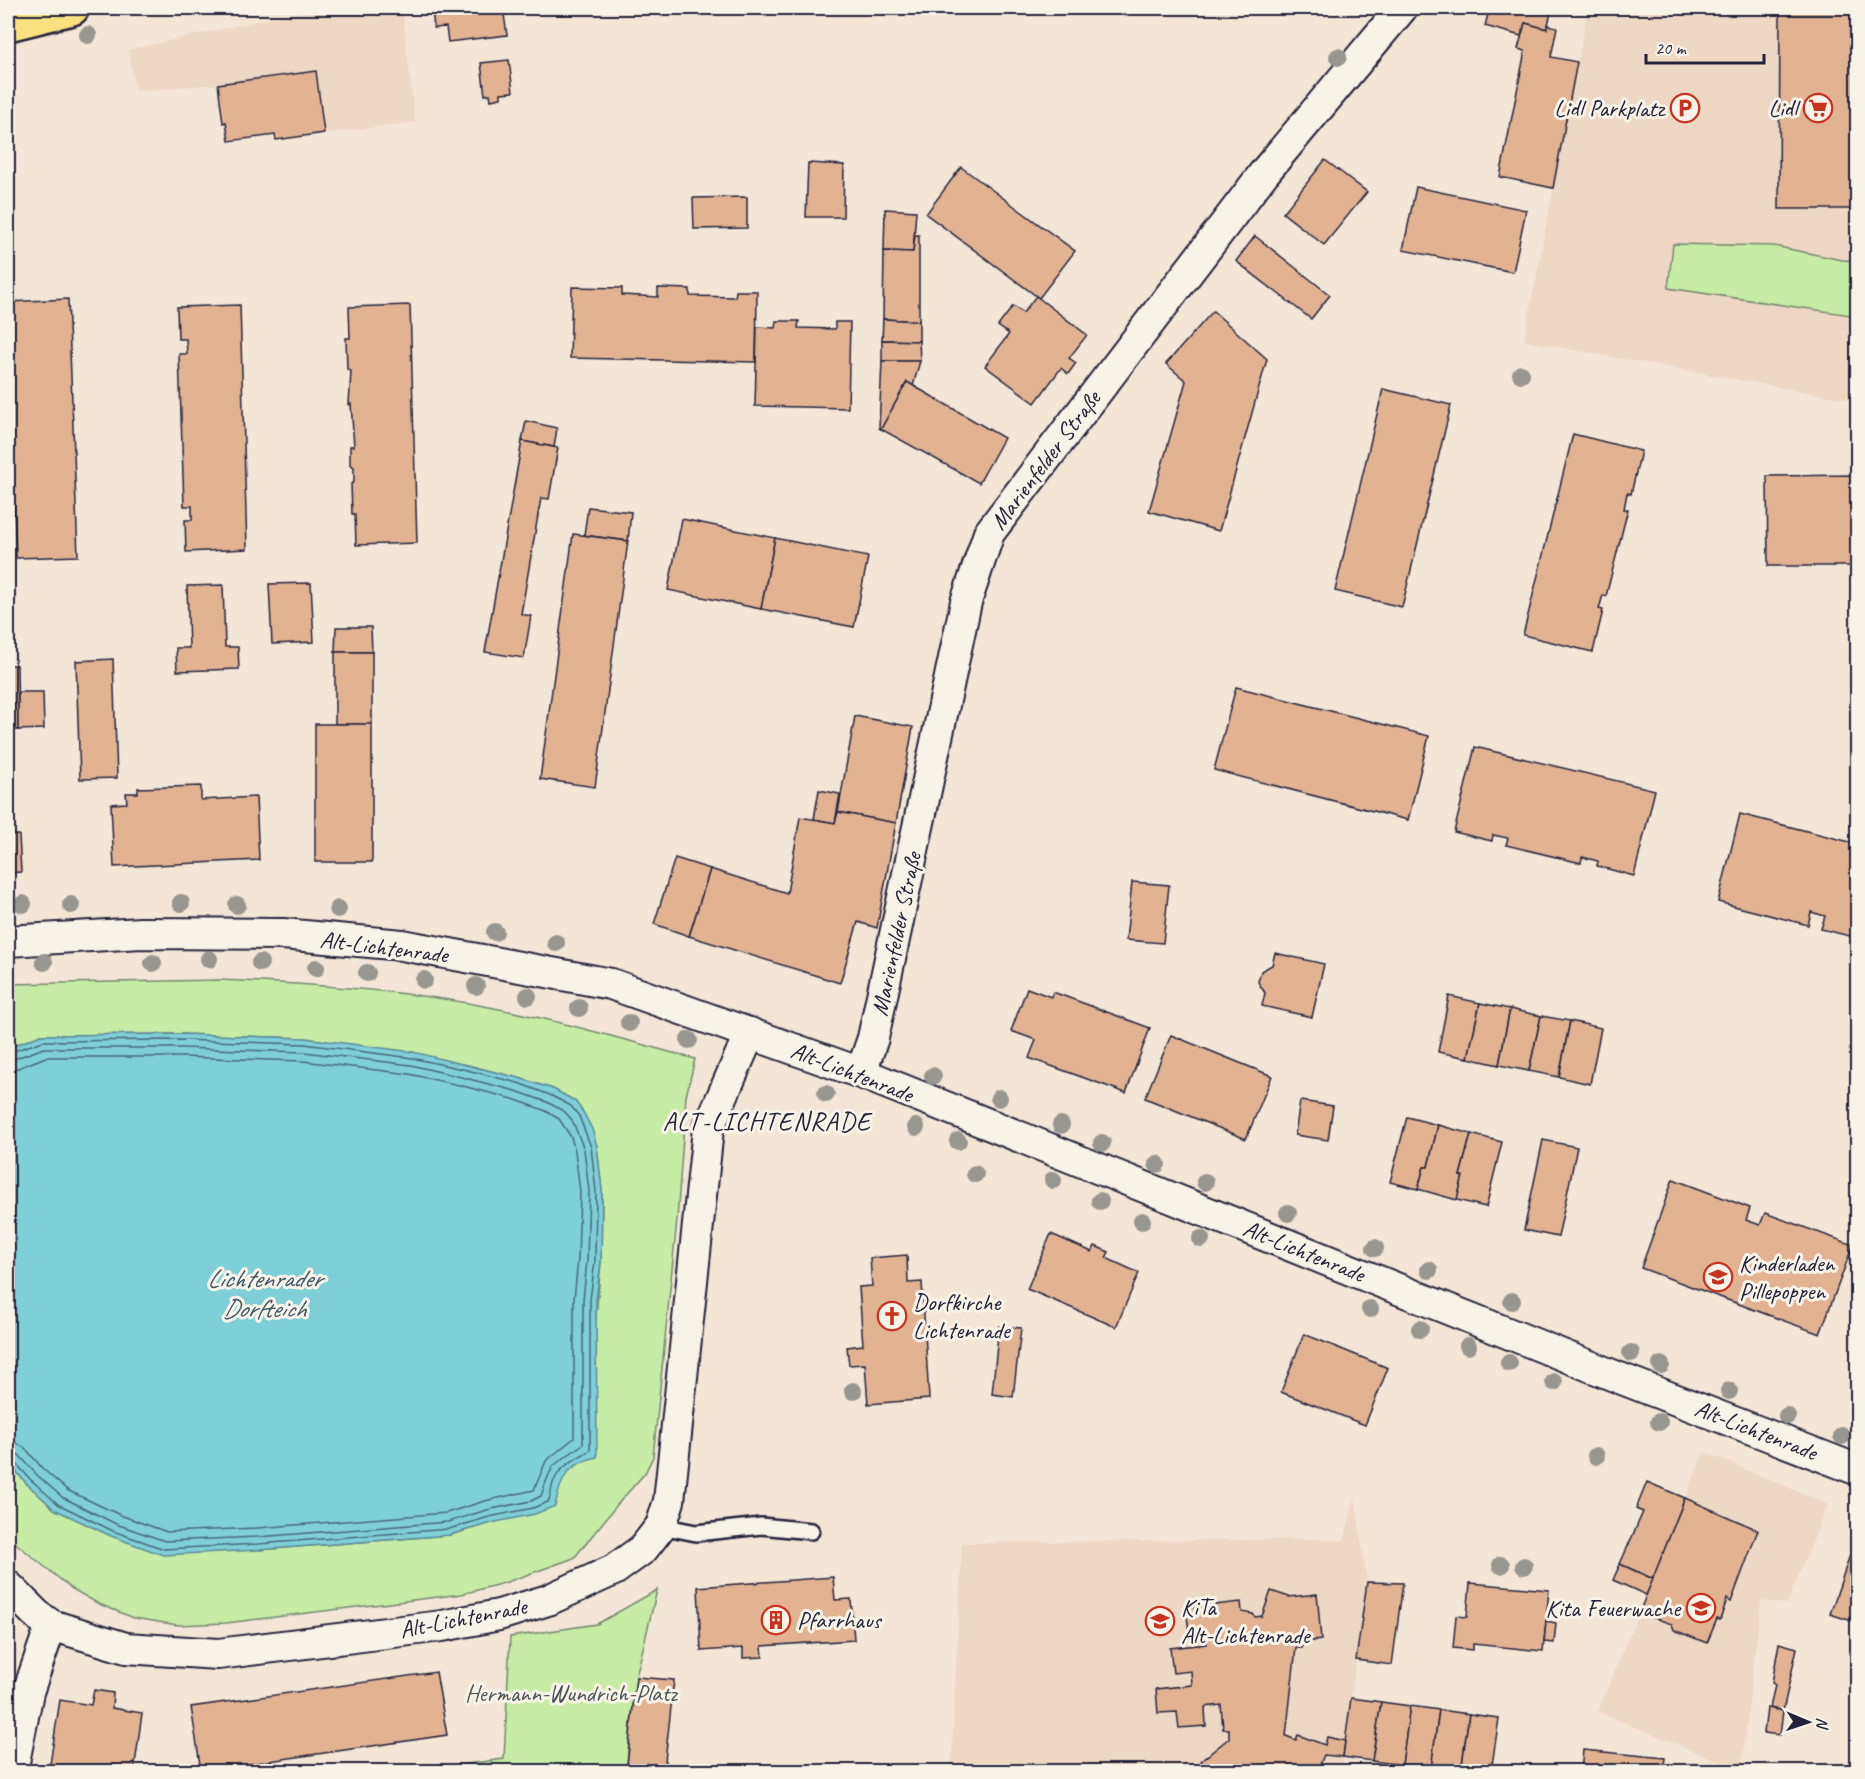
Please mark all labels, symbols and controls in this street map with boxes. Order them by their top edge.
scale bar [1646,27,1764,65]
text: 20 m [1655,37,1688,59]
parking icon: Lidl Parkplatz [1669,92,1701,124]
supermarket icon: Lidl [1802,92,1834,124]
place label: Lidl Parkplatz [1554,93,1666,123]
place label: Lidl [1769,93,1801,123]
street label: Marienfelder Straße [983,383,1108,535]
street label: Marienfelder Straße [864,847,928,1018]
street label: Alt-Lichtenrade [318,924,452,970]
street label: Alt-Lichtenrade [787,1035,919,1110]
district label: ALT-LICHTENRADE [663,1105,873,1138]
street label: Alt-Lichtenrade [1239,1213,1371,1290]
place label: Kinderladen Pillepoppen [1739,1248,1835,1306]
school or university icon: Kinderladen Pillepoppen [1702,1261,1734,1293]
water label: Lichtenrader Dorfteich [207,1262,326,1325]
place label: Dorfkirche Lichtenrade [913,1287,1012,1345]
church icon: Dorfkirche Lichtenrade [876,1300,908,1332]
street label: Alt-Lichtenrade [1691,1393,1823,1468]
street label: Alt-Lichtenrade [397,1591,531,1645]
place label: KiTa Alt-Lichtenrade [1181,1592,1312,1650]
school or university icon: Kita Feuerwache [1685,1592,1717,1624]
place label: Kita Feuerwache [1546,1593,1682,1623]
building icon: Pfarrhaus [760,1604,792,1636]
place label: Pfarrhaus [797,1605,883,1635]
school or university icon: KiTa Alt-Lichtenrade [1144,1605,1176,1637]
park label: Hermann-Wundrich-Platz [465,1678,678,1708]
north arrow [1778,1692,1838,1752]
text: N [1812,1717,1832,1731]

